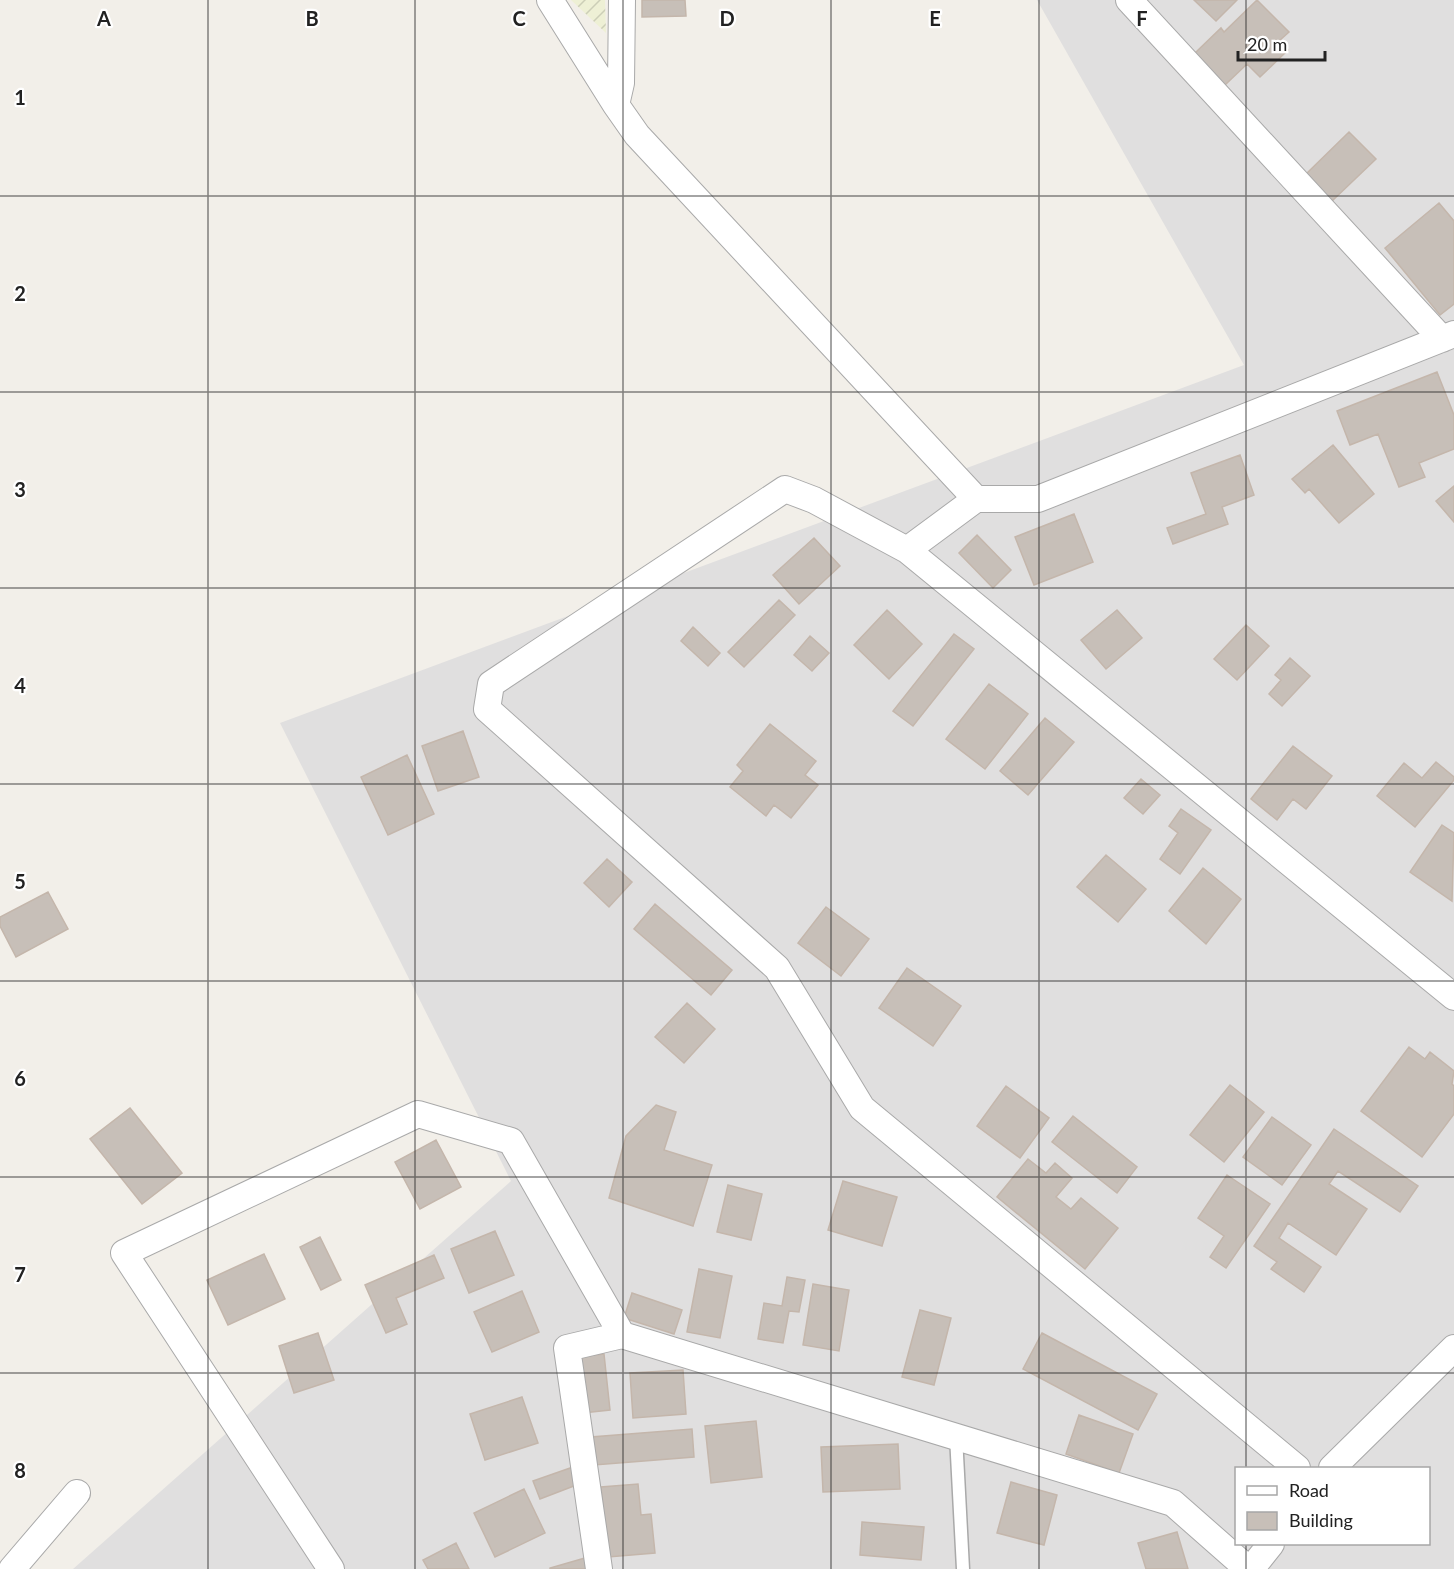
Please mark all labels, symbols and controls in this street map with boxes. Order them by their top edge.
text: A [96,6,111,30]
text: B [305,6,319,30]
text: C [512,6,526,30]
text: D [719,6,735,30]
text: E [929,6,941,30]
text: F [1136,6,1148,30]
scale bar [1238,24,1325,62]
text: 20 m [1247,33,1287,55]
text: 1 [14,85,26,109]
text: 2 [14,281,26,305]
text: 3 [14,477,26,501]
text: 4 [14,673,26,697]
text: 5 [14,869,26,893]
text: 6 [14,1066,26,1090]
text: 7 [14,1262,26,1286]
text: 8 [14,1458,26,1482]
legend [1235,1467,1430,1545]
text: Road [1289,1479,1329,1501]
text: Building [1289,1509,1353,1531]

